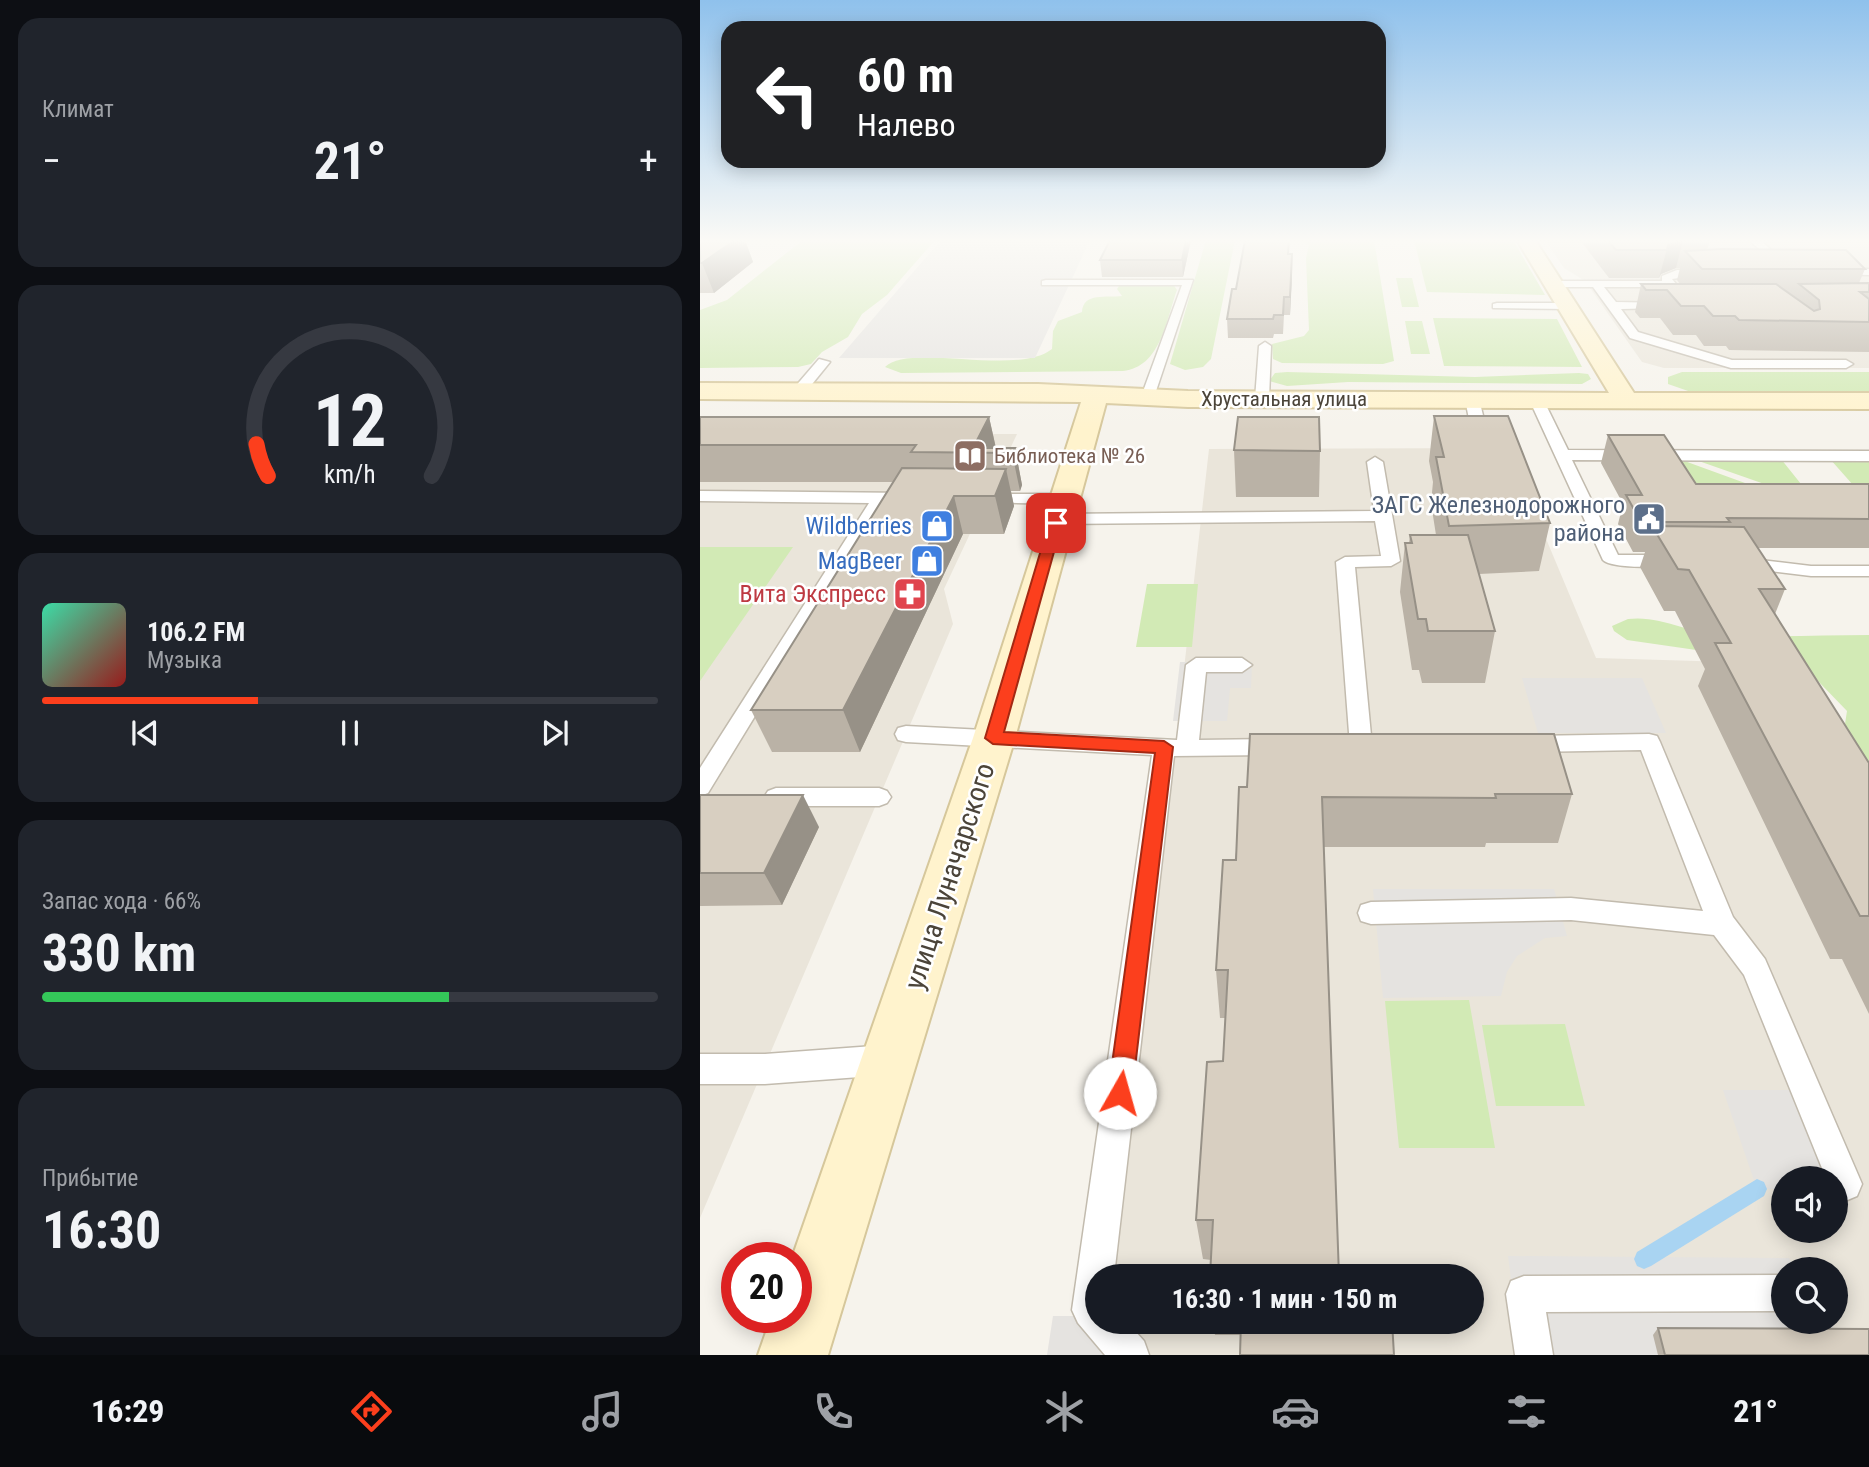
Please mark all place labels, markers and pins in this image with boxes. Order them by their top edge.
library icon: Библиотека № 26 [951,437,989,475]
place label: Библиотека № 26 [994,444,1145,468]
place label: ЗАГС Железнодорожного района [1372,491,1625,547]
pin [1026,493,1086,553]
public building icon: ЗАГС Железнодорожного района [1630,500,1668,538]
shop icon: Wildberries [918,507,956,545]
place label: Wildberries [805,512,912,540]
shop icon: MagBeer [908,542,946,580]
place label: MagBeer [818,547,902,575]
pharmacy icon: Вита Экспресс [891,575,929,613]
place label: Вита Экспресс [740,580,886,608]

